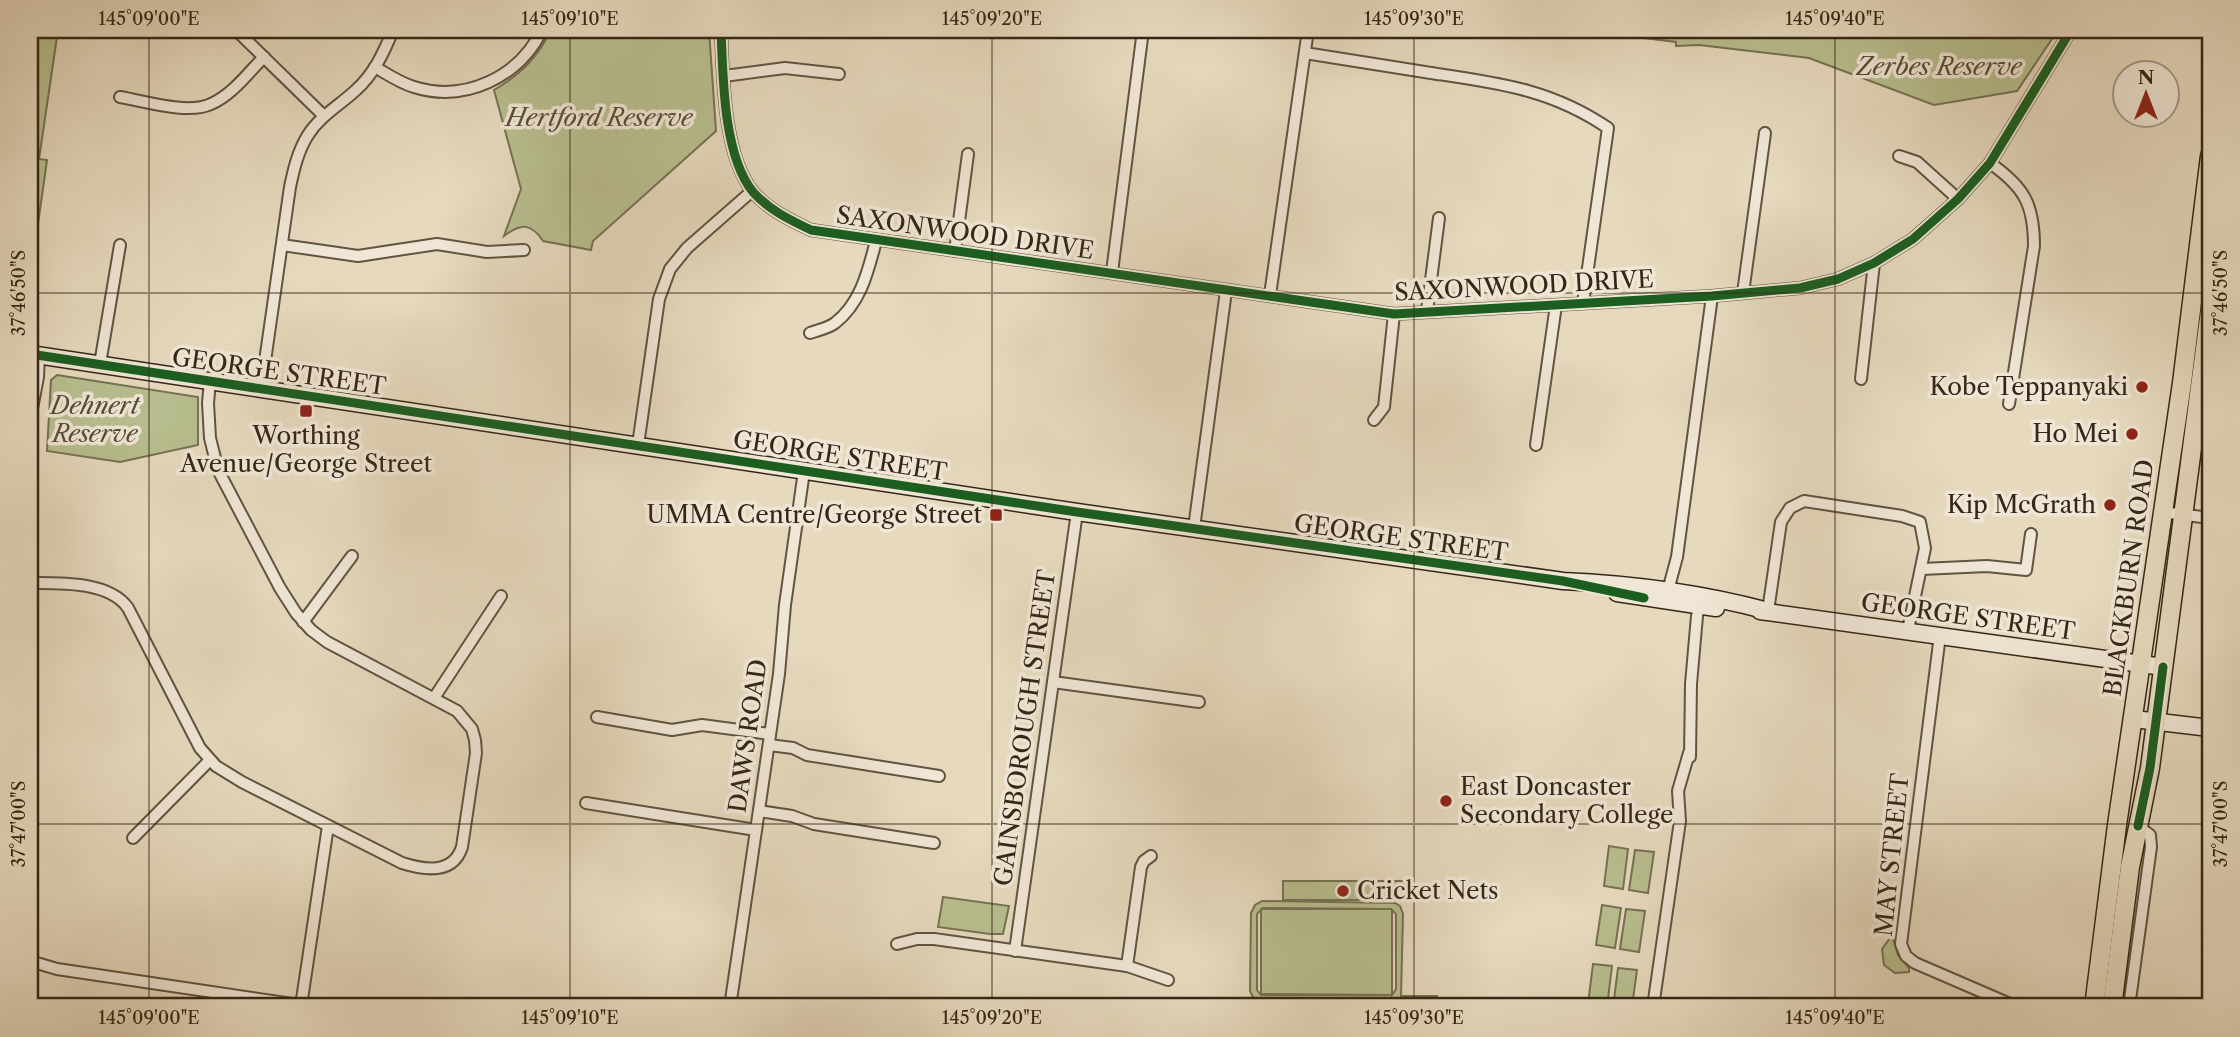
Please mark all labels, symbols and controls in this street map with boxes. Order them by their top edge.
text: 145°09'00"E [98,8,200,30]
text: 145°09'10"E [521,8,619,30]
text: 145°09'20"E [942,8,1042,30]
text: 145°09'30"E [1364,8,1464,30]
text: 145°09'40"E [1785,8,1885,30]
park label: Zerbes Reserve [1855,52,2023,81]
north arrow [2110,60,2180,130]
text: N [2138,66,2154,89]
park label: Hertford Reserve [503,103,694,132]
street label: SAXONWOOD DRIVE [834,200,1096,265]
text: 37°46'50"S [8,250,30,336]
text: 37°46'50"S [2210,250,2232,336]
street label: SAXONWOOD DRIVE [1393,264,1655,307]
street label: GEORGE STREET [170,342,388,401]
place label: Kobe Teppanyaki [1929,372,2128,401]
marker: Kobe Teppanyaki [2134,379,2150,395]
park label: Dehnert Reserve [49,391,141,448]
marker: Worthing Avenue/George Street [298,403,314,419]
place label: Ho Mei [2032,419,2118,448]
place label: Worthing Avenue/George Street [179,421,432,478]
street label: GEORGE STREET [731,424,949,487]
marker: Ho Mei [2124,426,2140,442]
street label: BLACKBURN ROAD [2097,457,2160,698]
place label: Kip McGrath [1947,490,2096,519]
marker: Kip McGrath [2102,497,2118,513]
place label: UMMA Centre/George Street [647,500,983,529]
marker: UMMA Centre/George Street [988,507,1004,523]
street label: GEORGE STREET [1292,508,1510,567]
street label: GAINSBOROUGH STREET [988,568,1061,888]
street label: GEORGE STREET [1859,587,2077,646]
street label: DAWS ROAD [722,657,773,815]
place label: East Doncaster Secondary College [1460,772,1673,829]
street label: MAY STREET [1869,772,1914,938]
text: 37°47'00"S [8,781,30,867]
text: 37°47'00"S [2210,781,2232,867]
marker: East Doncaster Secondary College [1438,793,1454,809]
place label: Cricket Nets [1357,876,1498,905]
marker: Cricket Nets [1335,883,1351,899]
text: 145°09'00"E [98,1007,200,1029]
text: 145°09'10"E [521,1007,619,1029]
text: 145°09'20"E [942,1007,1042,1029]
text: 145°09'30"E [1364,1007,1464,1029]
text: 145°09'40"E [1785,1007,1885,1029]

